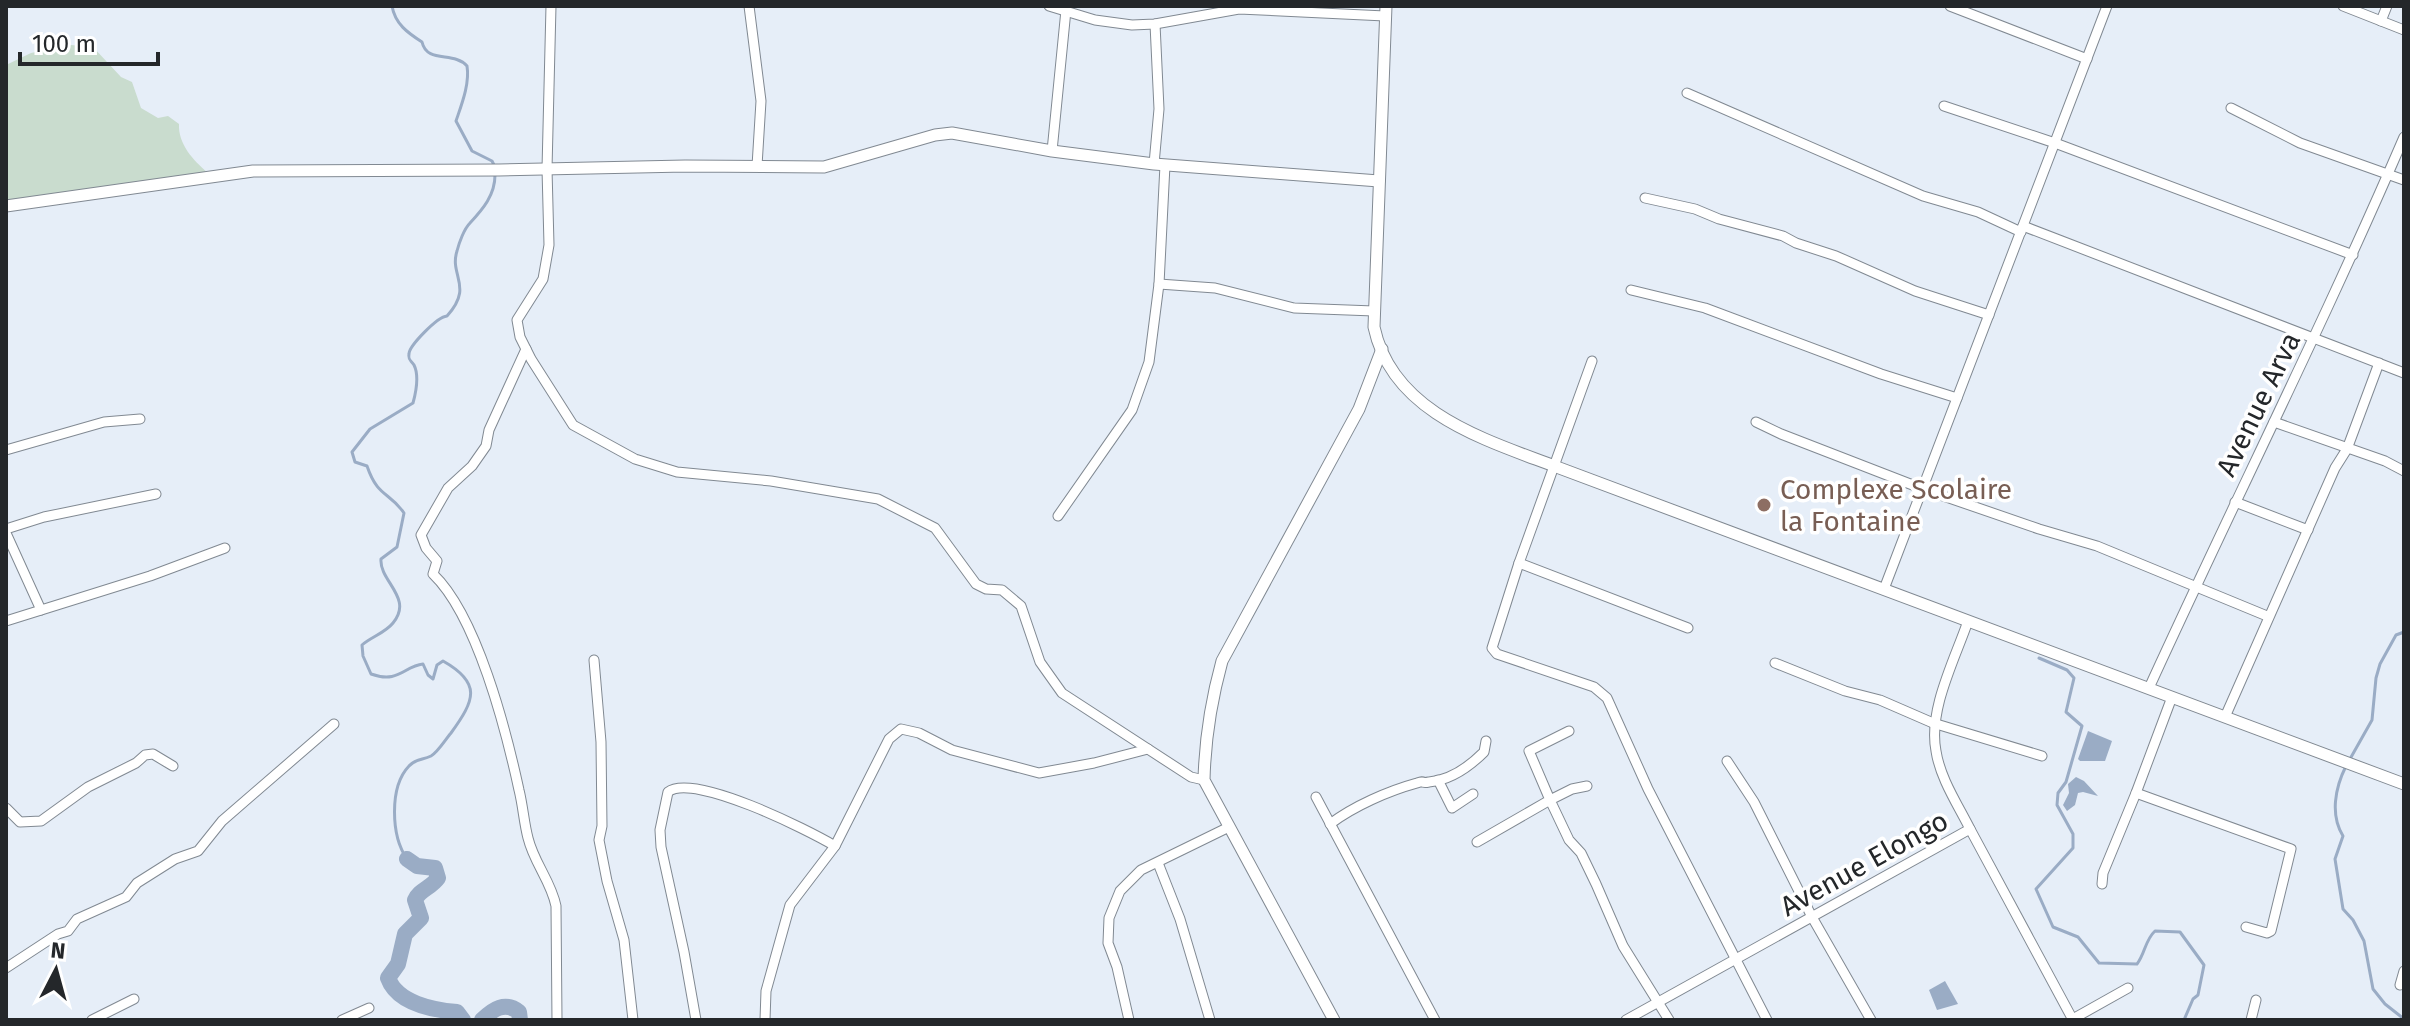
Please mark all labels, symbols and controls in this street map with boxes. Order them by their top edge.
scale bar [20,16,158,66]
text: 100 m [32,30,96,58]
street label: Avenue Arva [2209,327,2307,481]
place label: Complexe Scolaire la Fontaine [1780,473,2012,538]
marker: Complexe Scolaire la Fontaine [1755,496,1773,514]
street label: Avenue Elongo [1775,804,1954,923]
north arrow [16,930,96,1010]
text: N [49,936,67,965]

